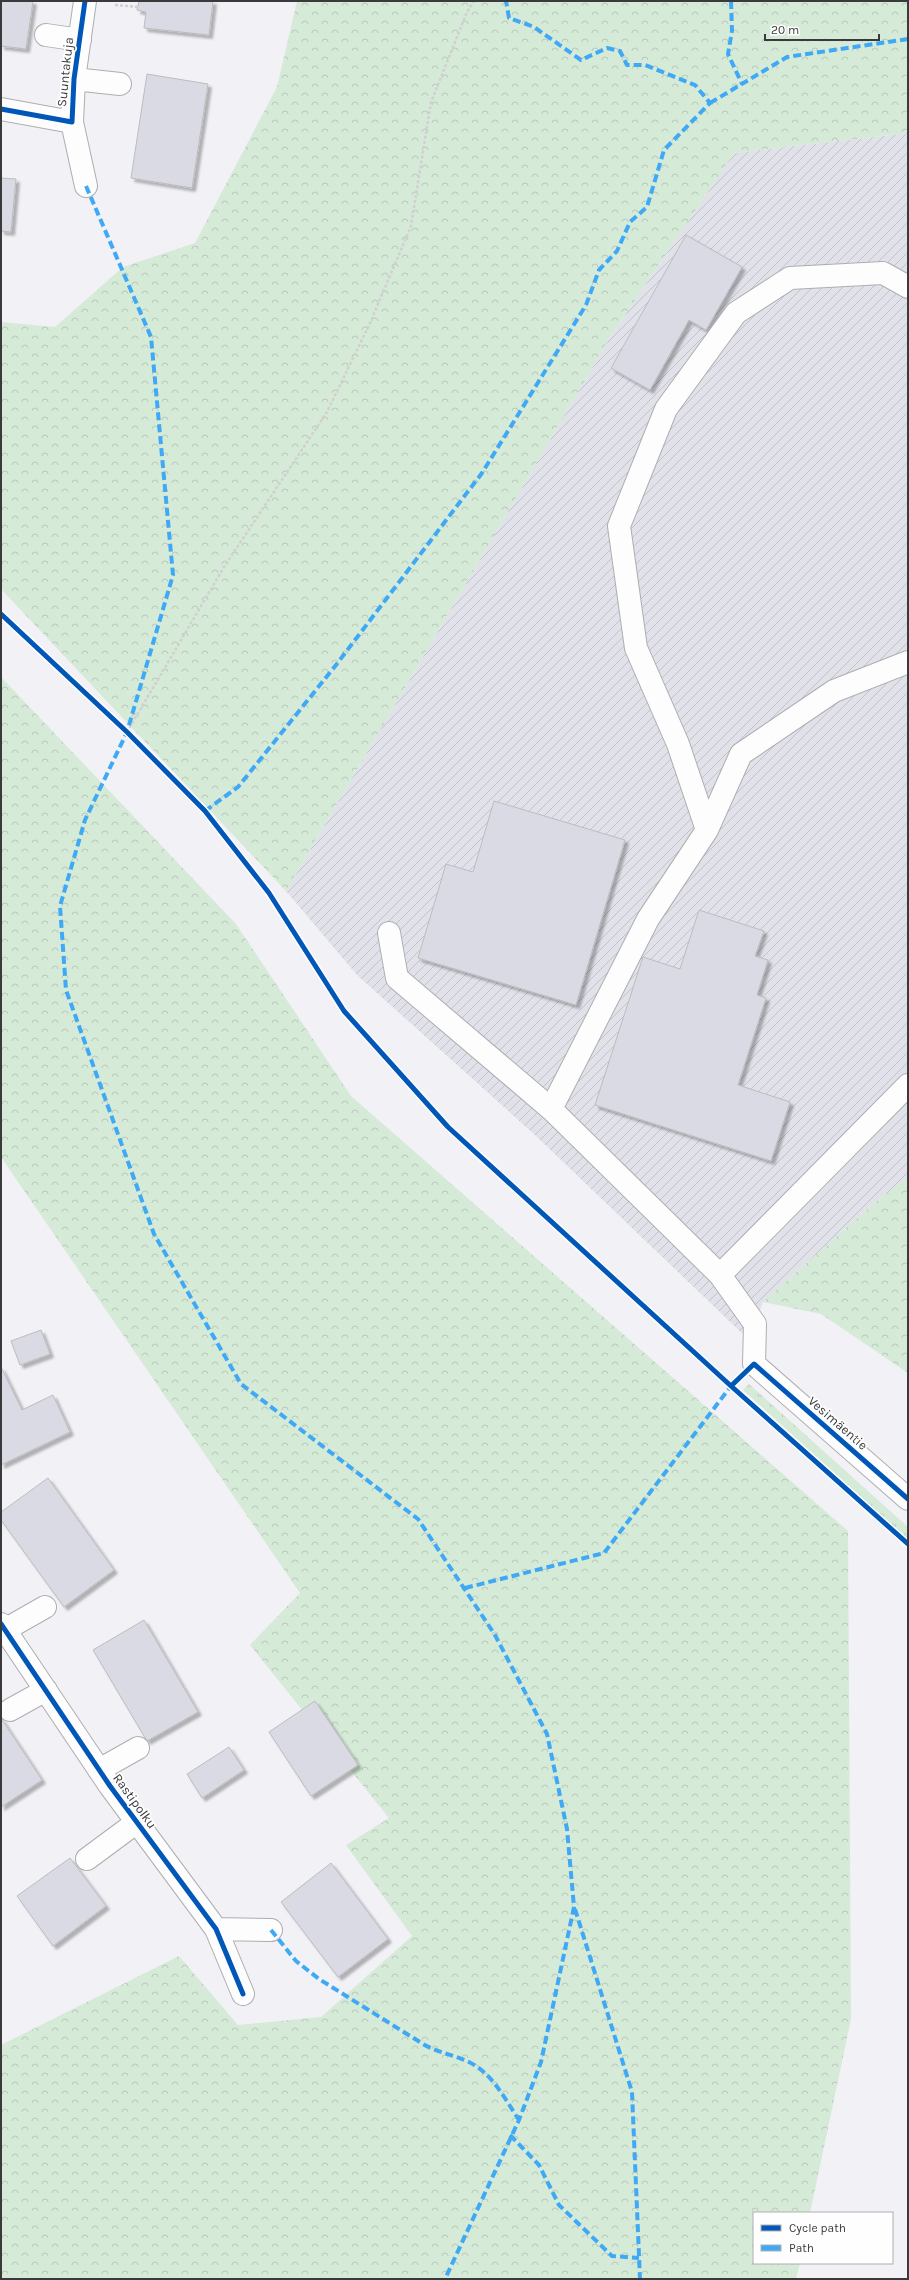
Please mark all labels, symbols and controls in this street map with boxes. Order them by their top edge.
scale bar [765,16,879,42]
text: 20 m [771,23,799,37]
street label: Suuntakuja [54,36,76,108]
street label: Vesimäentie [805,1393,871,1453]
street label: Rastipolku [110,1771,160,1831]
legend [753,2212,893,2264]
text: Cycle path [789,2221,846,2235]
text: Path [789,2241,814,2255]

